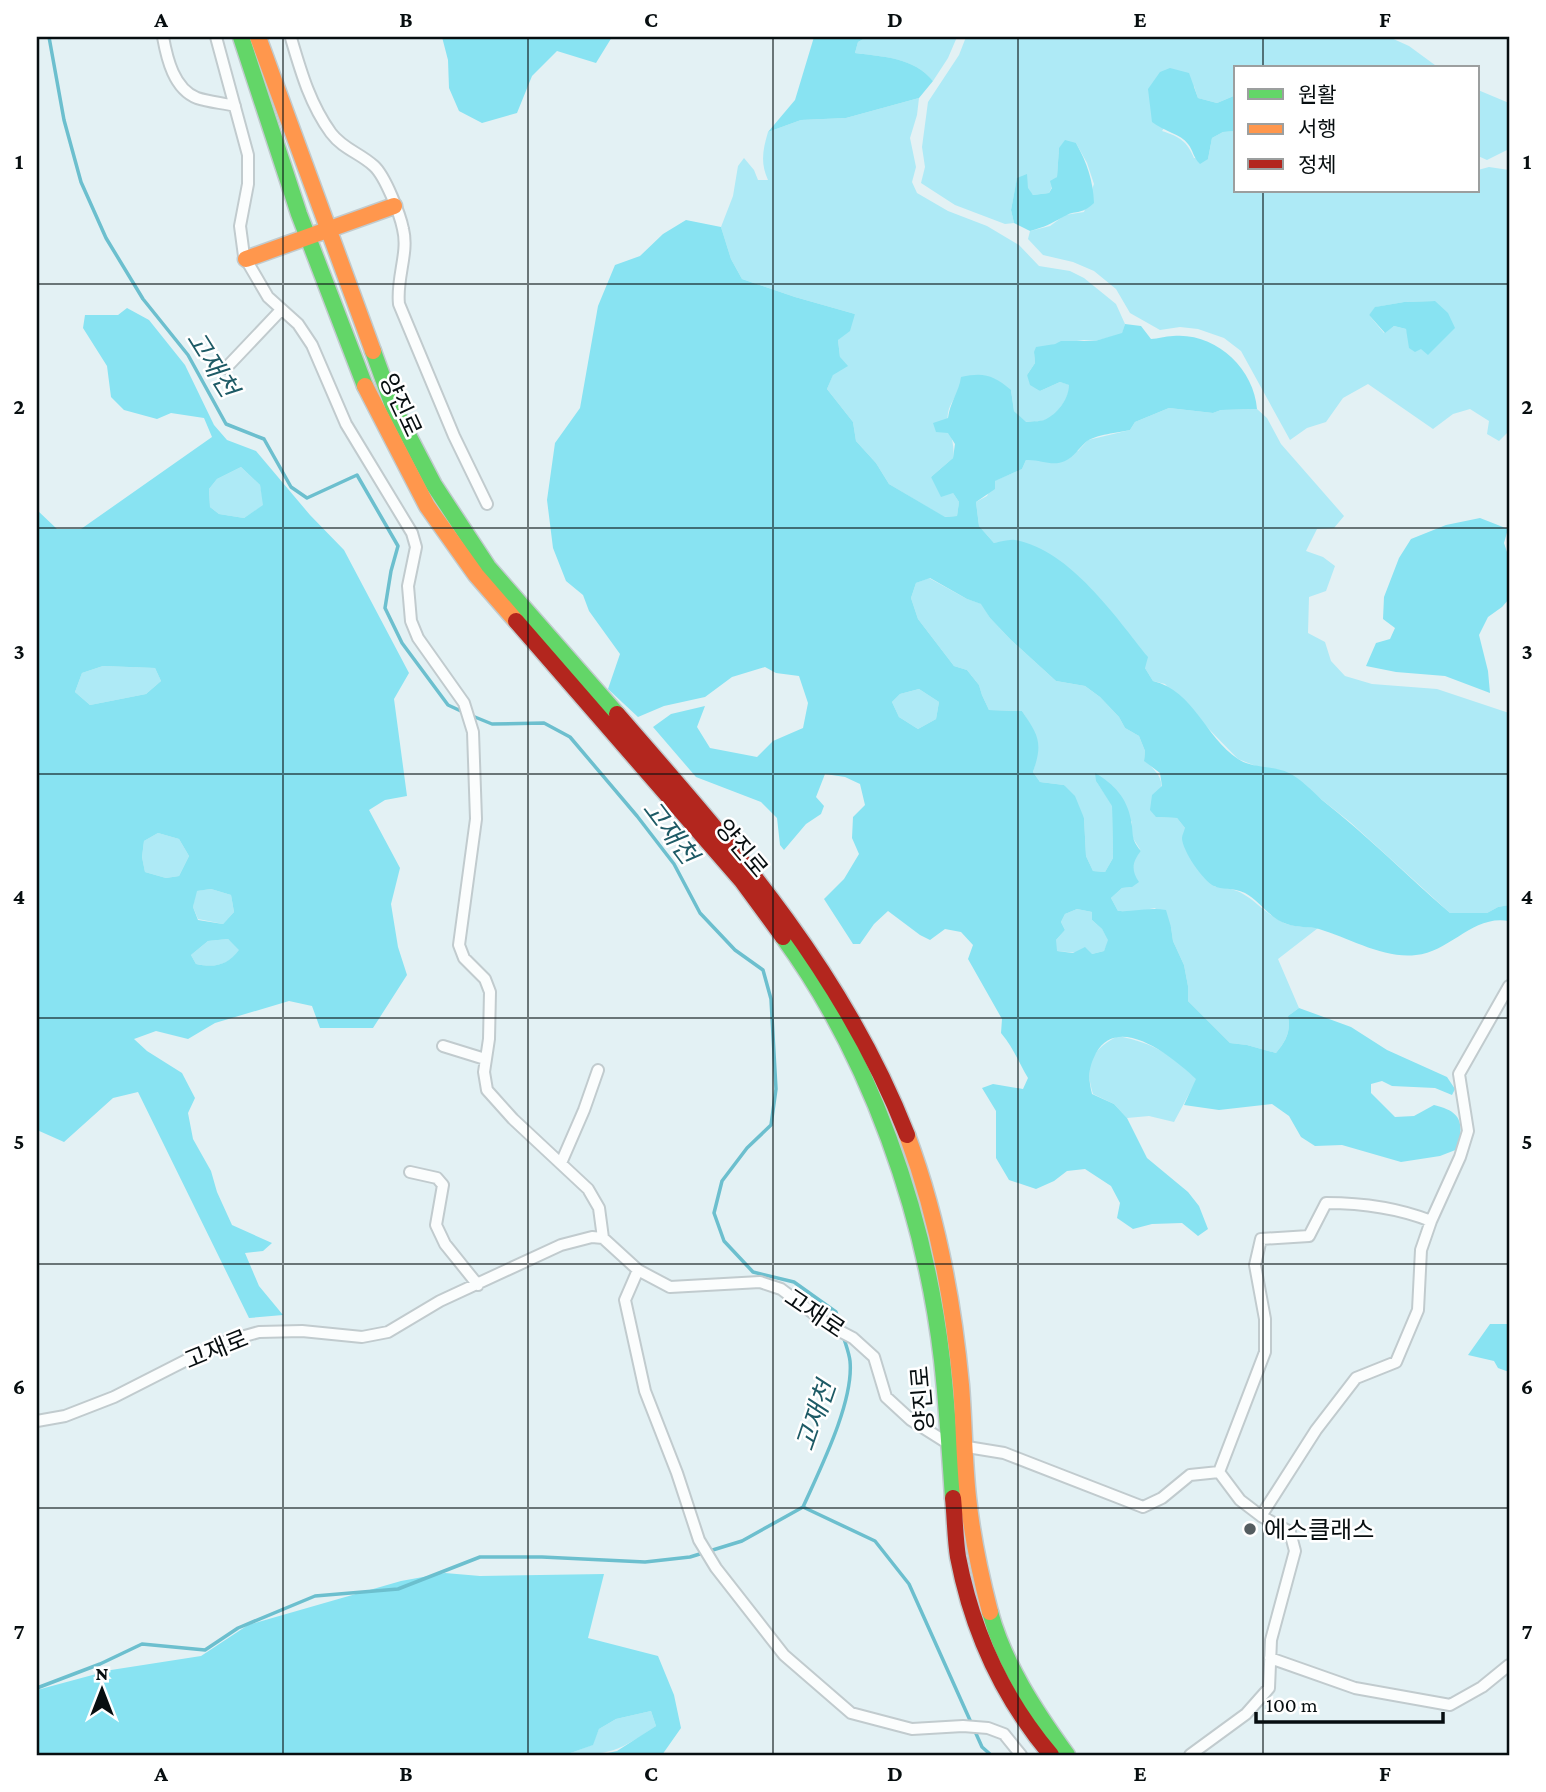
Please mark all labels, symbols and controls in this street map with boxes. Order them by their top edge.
text: A [153,6,168,32]
text: B [399,6,413,32]
text: C [644,6,658,32]
text: D [887,6,903,32]
text: E [1133,6,1147,32]
text: F [1379,6,1391,32]
legend [1234,66,1480,192]
text: 원활 [1298,83,1337,107]
text: 서행 [1298,117,1337,141]
text: 1 [15,148,24,174]
text: 1 [1523,148,1532,174]
text: 정체 [1298,153,1337,177]
water label: 고재천 [181,326,245,405]
street label: 양진로 [375,369,427,441]
text: 2 [13,393,25,419]
text: 2 [1521,393,1533,419]
text: 3 [13,638,25,664]
text: 3 [1521,638,1533,664]
water label: 고재천 [637,795,705,872]
street label: 양진로 [710,814,774,882]
text: 4 [13,883,25,909]
text: 4 [1521,883,1533,909]
text: 5 [13,1128,25,1154]
text: 5 [1521,1128,1533,1154]
street label: 고재로 [780,1283,850,1343]
street label: 고재로 [180,1324,252,1374]
street label: 양진로 [906,1365,938,1433]
text: 6 [13,1373,25,1399]
text: 6 [1521,1373,1533,1399]
water label: 고재천 [791,1374,842,1455]
place label: 에스클래스 [1264,1516,1374,1543]
marker: 에스클래스 [1242,1521,1258,1537]
text: 7 [13,1618,25,1644]
text: 7 [1521,1618,1533,1644]
north arrow [66,1656,136,1726]
text: N [96,1663,109,1684]
scale bar [1256,1680,1443,1724]
text: 100 m [1266,1693,1318,1717]
text: A [153,1760,168,1786]
text: B [399,1760,413,1786]
text: C [644,1760,658,1786]
text: D [887,1760,903,1786]
text: E [1133,1760,1147,1786]
text: F [1379,1760,1391,1786]

